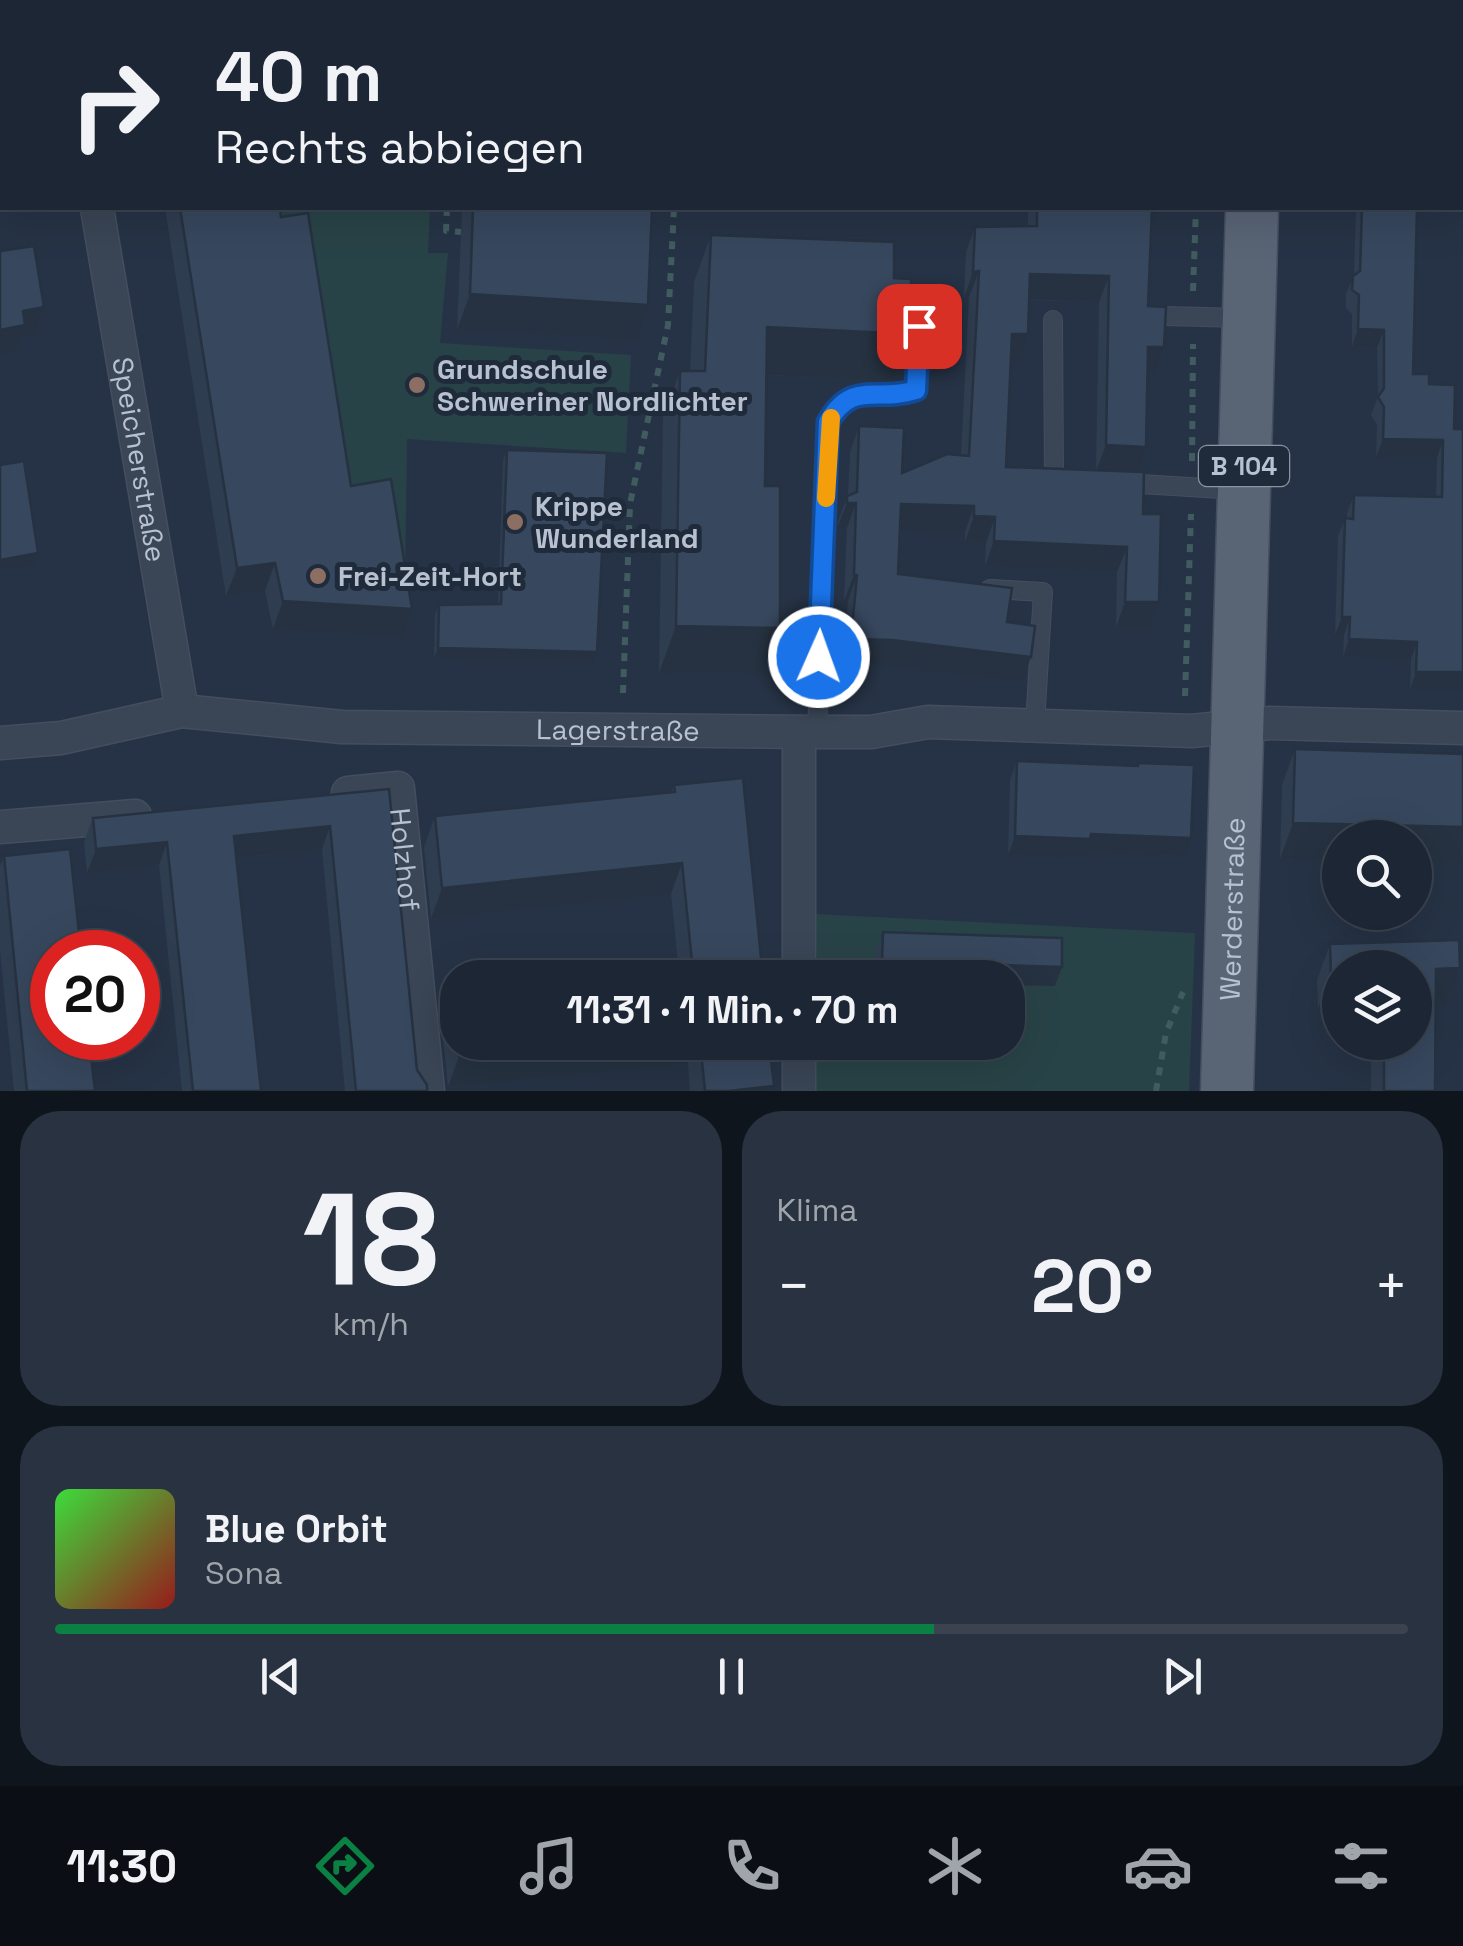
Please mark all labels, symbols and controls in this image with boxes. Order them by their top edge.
text: 40 m [215,32,382,121]
icon: right [50,40,180,170]
text: Rechts abbiegen [215,119,585,176]
pin [877,284,962,369]
icon: arrive [892,299,947,354]
place label: Grundschule Schweriner Nordlichter [437,351,748,419]
street label: Speicherstraße [104,354,174,565]
marker: Grundschule Schweriner Nordlichter [406,374,428,396]
road number: B 104 [1199,446,1289,486]
place label: Krippe Wunderland [535,488,699,556]
marker: Krippe Wunderland [504,511,526,533]
place label: Frei-Zeit-Hort [338,558,522,594]
marker: Frei-Zeit-Hort [307,565,329,587]
position arrow [767,605,871,709]
street label: Lagerstraße [536,711,700,749]
street label: Holzhof [382,806,428,913]
street label: Werderstraße [1212,817,1253,1001]
map controls [1322,820,1432,1060]
button: search [1322,820,1432,930]
speed limit sign: 20 [30,930,160,1060]
button: layers [1322,950,1432,1060]
text: 11:31 · 1 Min. · 70 m [566,986,899,1034]
text: 18 [302,1156,439,1322]
text: Klima [777,1190,858,1230]
text: 20° [1031,1238,1154,1334]
text: − [777,1251,811,1321]
text: + [1374,1251,1408,1321]
text: km/h [333,1304,409,1344]
text: Blue Orbit [205,1505,388,1553]
text: Sona [205,1553,282,1593]
icon: previous [253,1649,308,1704]
icon: pause [704,1649,759,1704]
icon: next [1155,1649,1210,1704]
icon: directions [310,1831,380,1901]
icon: music [514,1831,584,1901]
icon: phone [717,1831,787,1901]
icon: climate [920,1831,990,1901]
icon: car [1123,1831,1193,1901]
icon: filters [1326,1831,1396,1901]
text: 11:30 [67,1838,177,1895]

